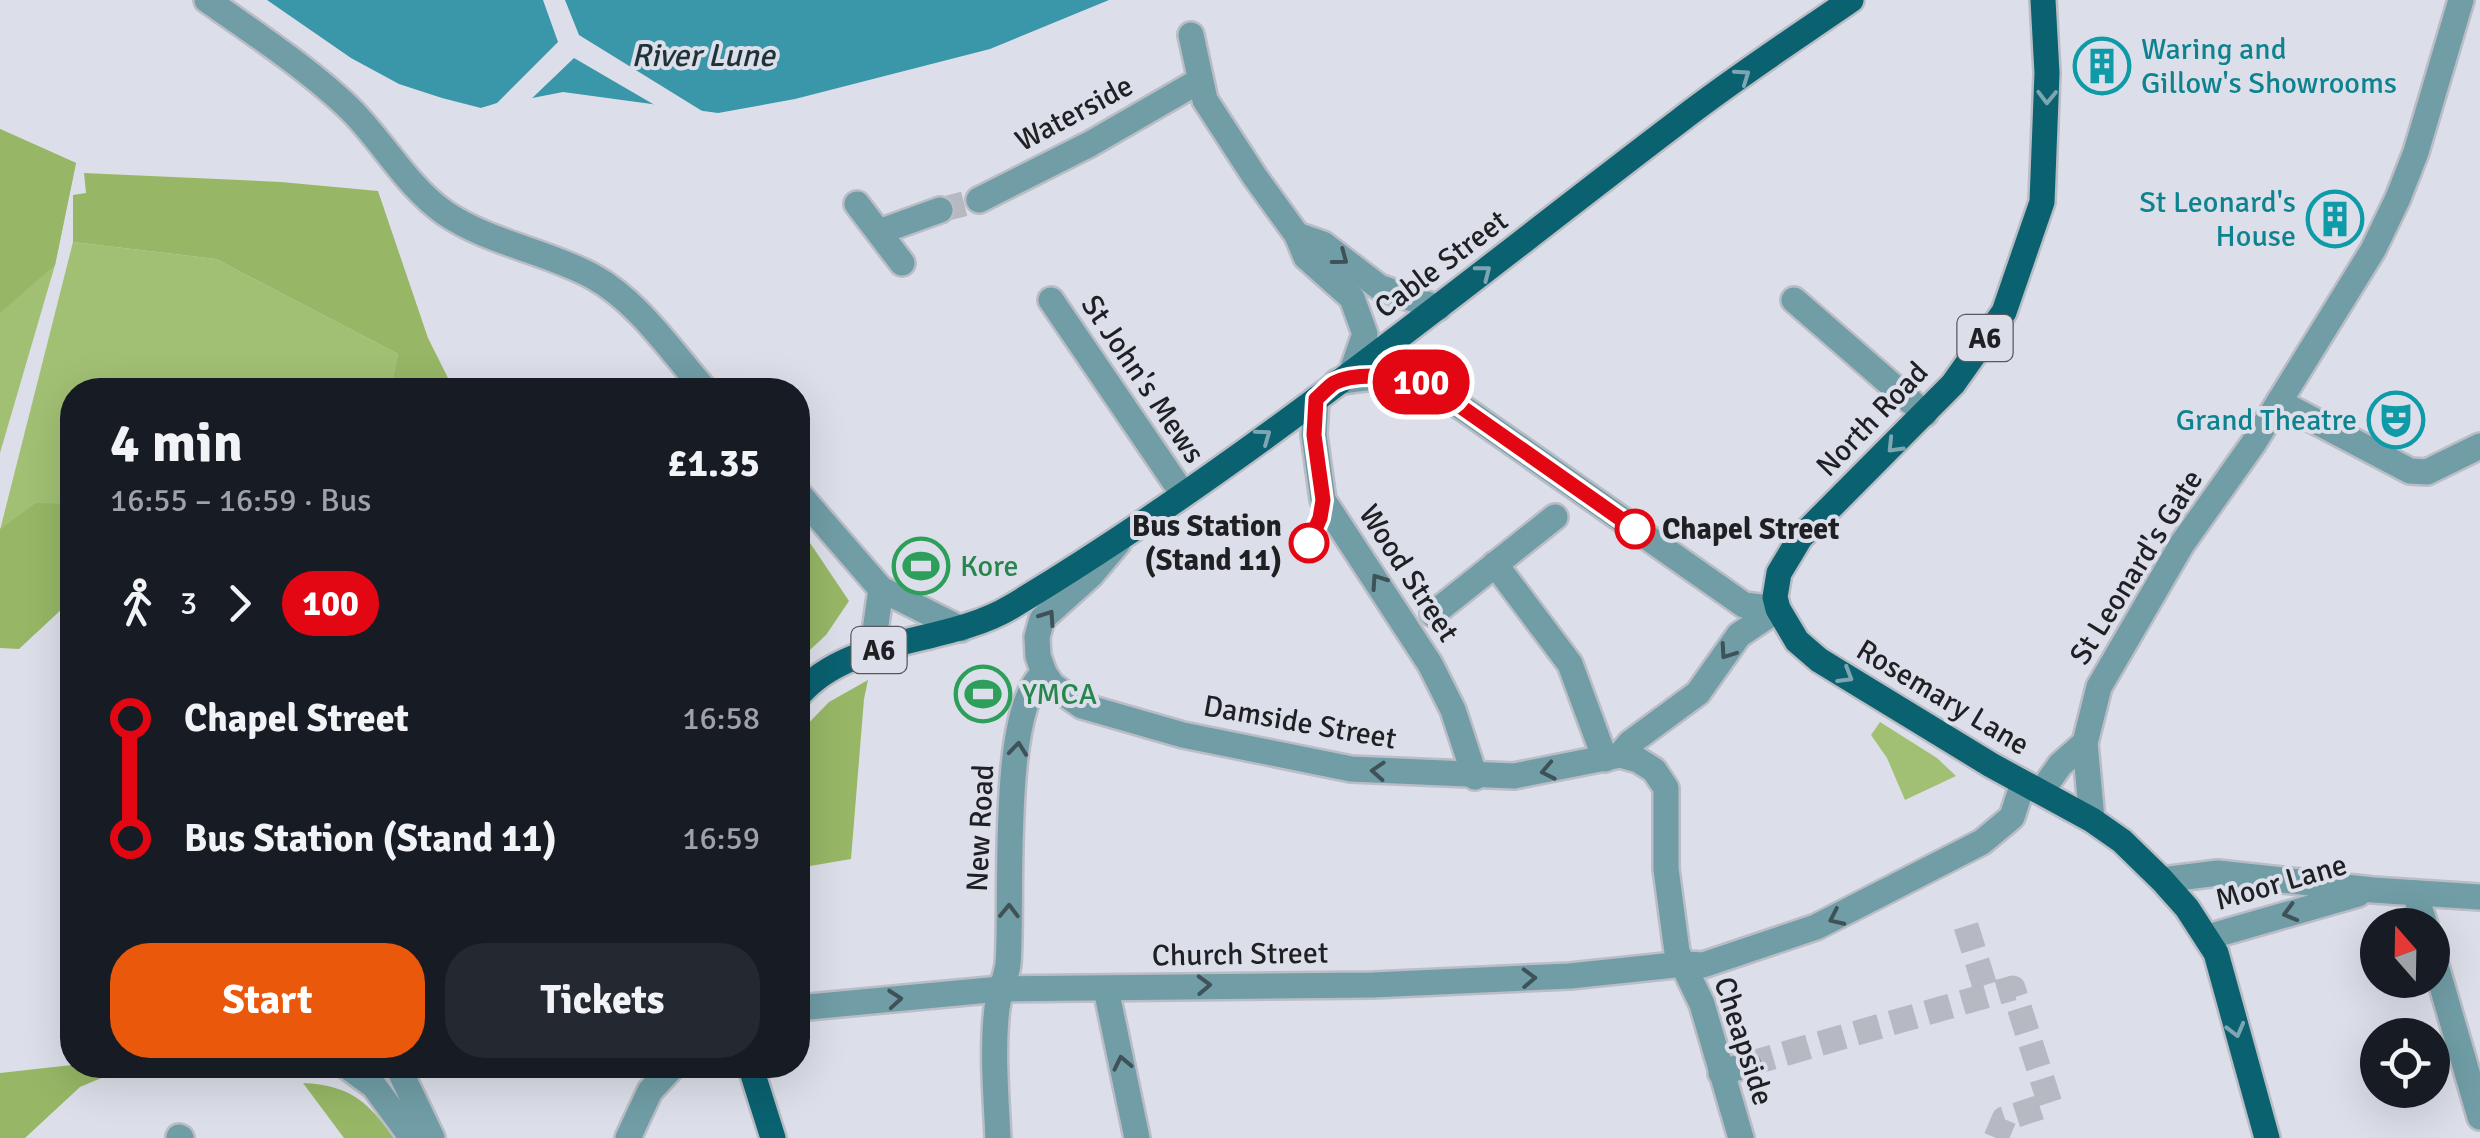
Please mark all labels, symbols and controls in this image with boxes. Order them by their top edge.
place label: Waring and Gillow's Showrooms [2141,31,2397,102]
water label: River Lune [631,36,777,75]
building icon: Waring and Gillow's Showrooms [2072,36,2132,96]
street label: Waterside [1009,67,1139,160]
one-way arrow [1731,70,1750,88]
one-way arrow [2036,90,2057,106]
place label: St Leonard's House [2139,184,2296,255]
building icon: St Leonard's House [2305,189,2365,249]
street label: Cable Street [1367,202,1515,326]
one-way arrow [1330,246,1348,263]
one-way arrow [1473,267,1491,284]
street label: St John's Mews [1073,288,1212,470]
road number: A6 [1958,315,2012,361]
line badge: 100 [1364,350,1478,414]
street label: North Road [1809,354,1936,484]
text: 100 [1393,361,1449,404]
theatre icon: Grand Theatre [2366,390,2426,450]
place label: Grand Theatre [2176,402,2357,439]
text: 4 min [110,409,243,477]
one-way arrow [1253,431,1271,448]
one-way arrow [1888,434,1906,452]
text: £1.35 [667,440,760,487]
street label: St Leonard's Gate [2062,463,2211,672]
text: 16:55 – 16:59 · Bus [110,481,371,520]
street label: Wood Street [1351,498,1467,649]
place label: Bus Station (Stand 11) [1132,508,1282,579]
marker: Chapel Street [1616,510,1654,548]
place label: Chapel Street [1662,511,1839,548]
marker: Bus Station (Stand 11) [1290,524,1328,562]
sports icon: Kore [891,536,951,596]
place label: Kore [960,548,1018,585]
one-way arrow [1372,574,1390,593]
icon: walk [110,576,165,631]
icon: forward [212,576,267,631]
text: 100 [302,582,359,625]
text: 3 [180,584,197,623]
one-way arrow [1036,610,1055,628]
road number: A6 [852,627,906,673]
street label: Rosemary Lane [1850,631,2036,763]
one-way arrow [1721,641,1739,660]
sports icon: YMCA [953,664,1013,724]
one-way arrow [1835,664,1853,683]
place label: YMCA [1022,676,1097,713]
street label: Damside Street [1201,687,1399,758]
text: Chapel Street [184,695,409,742]
text: 16:58 [682,699,760,738]
one-way arrow [1006,741,1028,757]
one-way arrow [1540,759,1557,780]
one-way arrow [1369,761,1385,783]
street label: New Road [959,763,1002,893]
text: Bus Station (Stand 11) [184,815,557,862]
text: 16:59 [682,819,760,858]
street label: Moor Lane [2211,846,2351,919]
one-way arrow [2283,901,2300,922]
one-way arrow [998,902,1019,918]
one-way arrow [1828,905,1846,925]
north arrow [2360,908,2450,998]
map controls [2360,908,2450,1108]
street label: Church Street [1151,934,1329,975]
button: Start [110,943,425,1058]
button: Tickets [445,943,760,1058]
one-way arrow [1521,968,1537,989]
street label: Cheapside [1705,972,1782,1110]
one-way arrow [1196,975,1212,996]
one-way arrow [887,989,903,1010]
button: locate [2360,1018,2450,1108]
one-way arrow [2224,1021,2245,1038]
one-way arrow [1113,1055,1134,1072]

